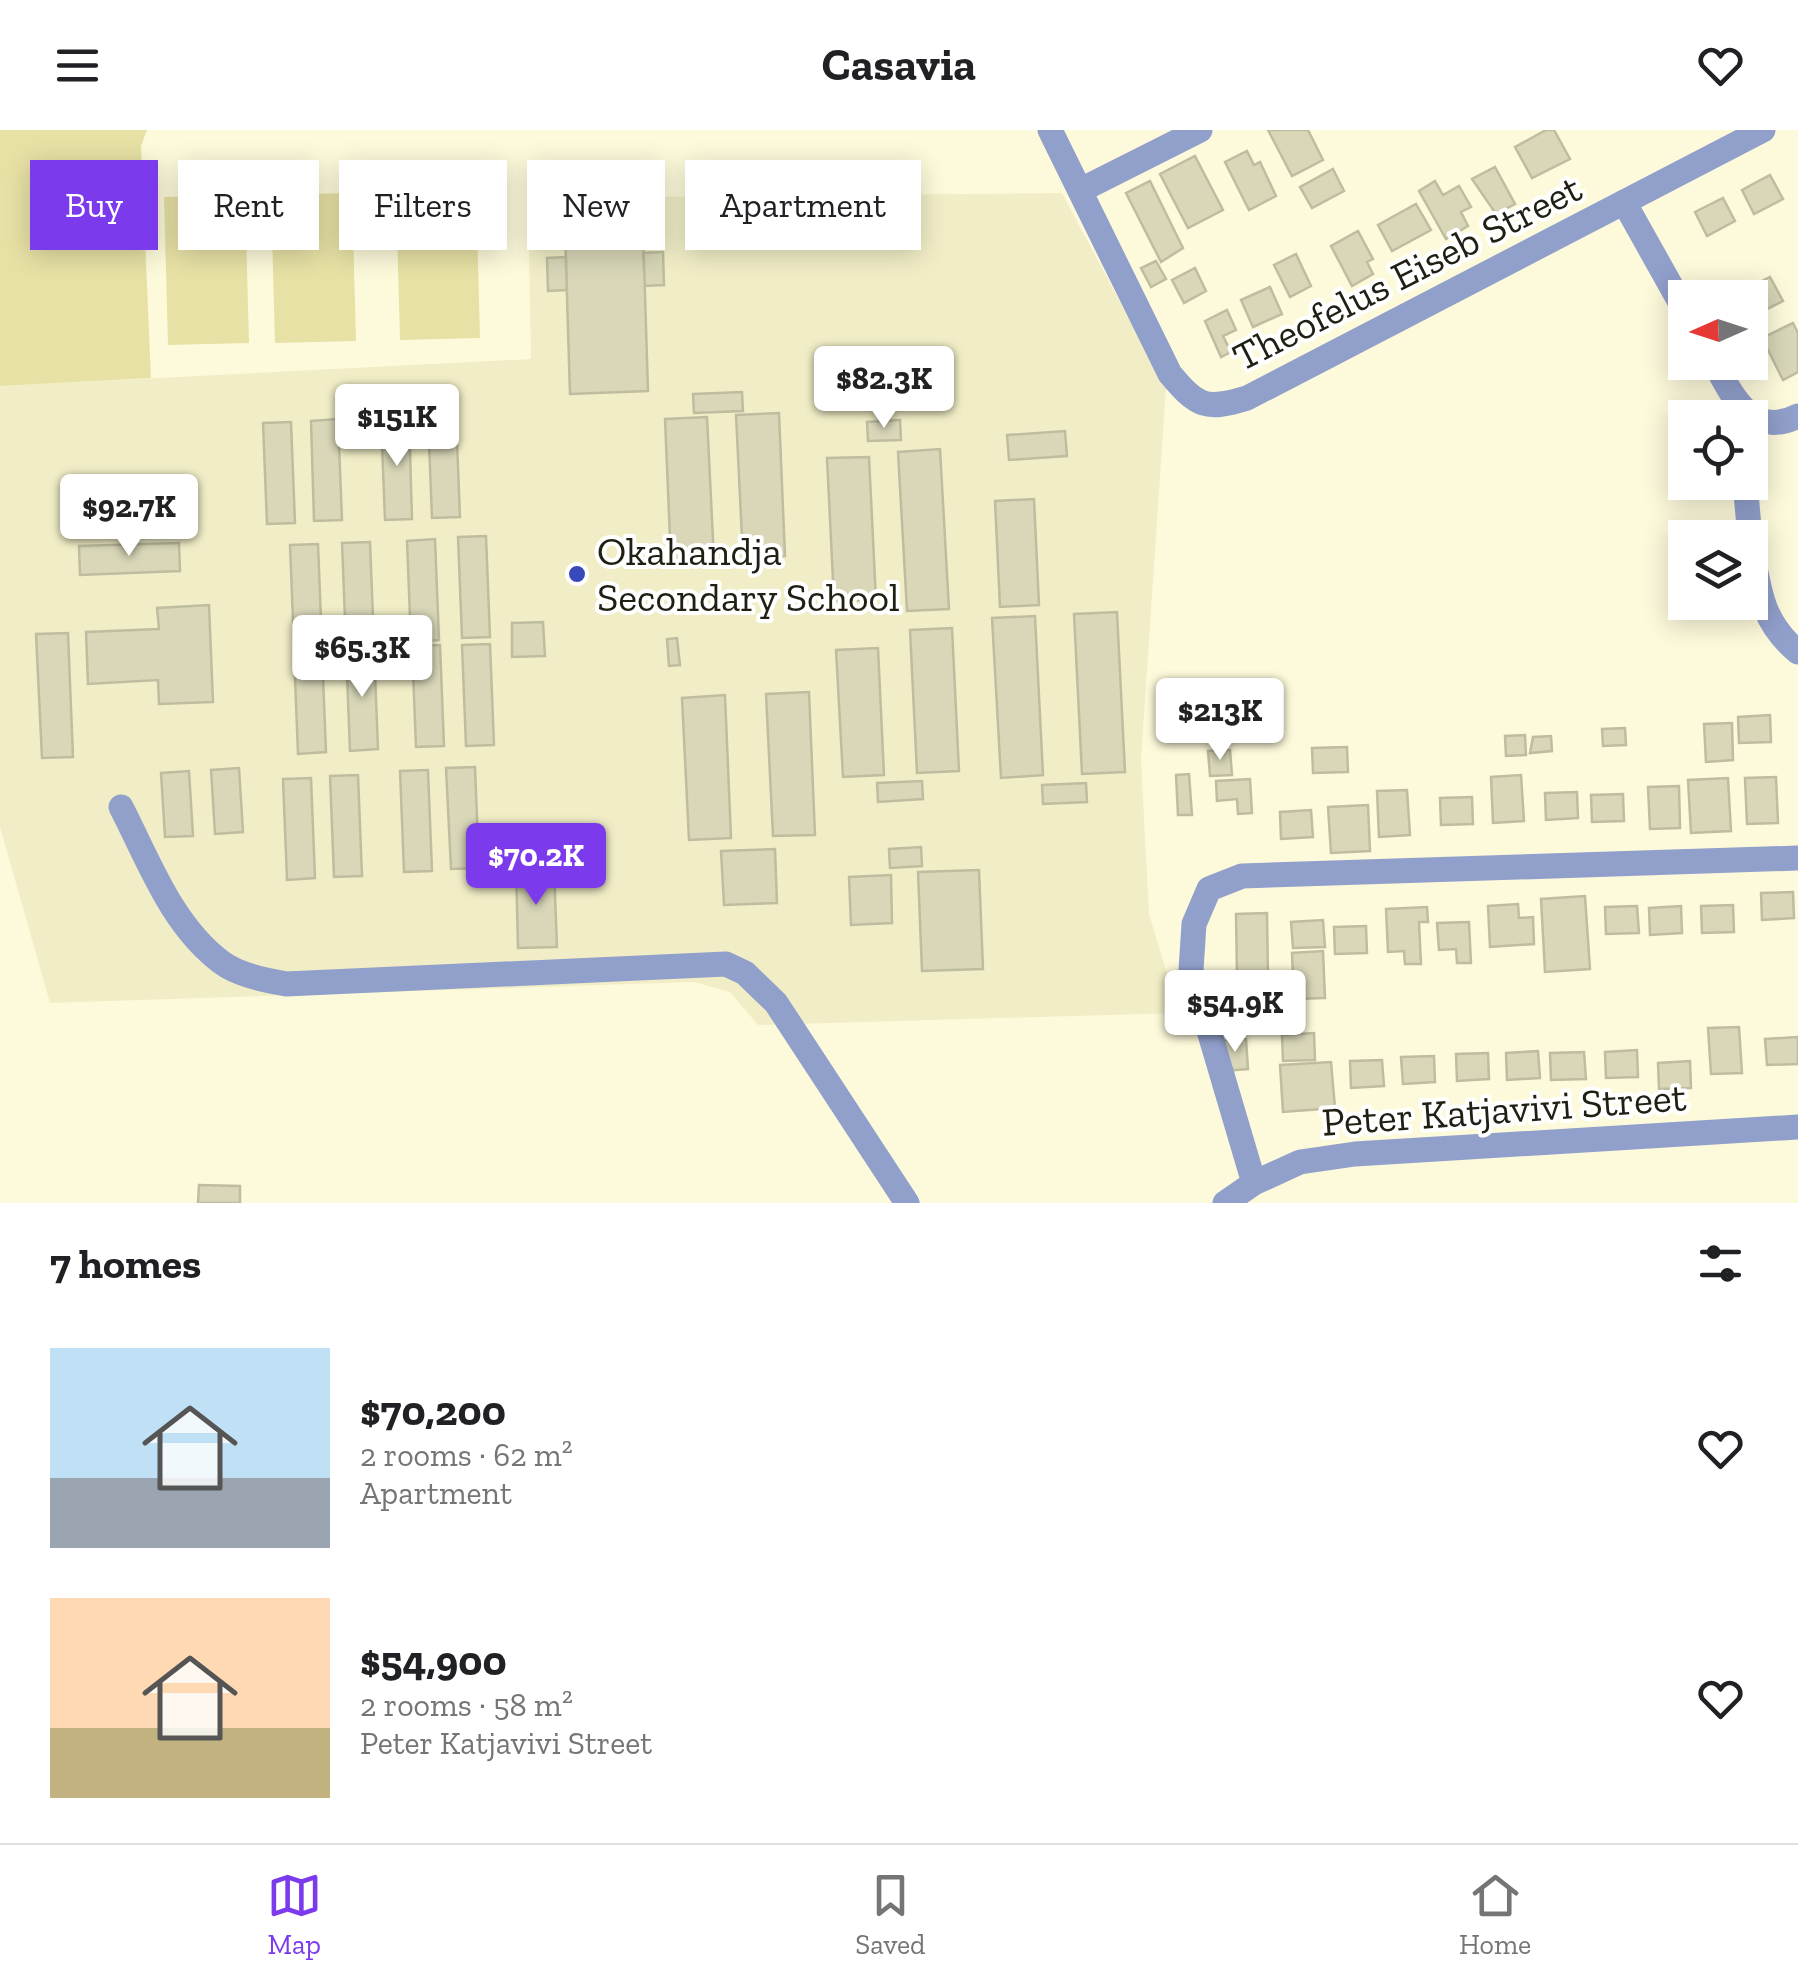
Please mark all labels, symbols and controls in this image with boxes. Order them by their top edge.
icon: menu [50,38,105,93]
text: Casavia [822,38,976,92]
icon: heart [1693,38,1748,93]
chip: Buy [30,160,158,250]
chip: Rent [178,160,319,250]
chip: Filters [339,160,507,250]
chip: New [527,160,665,250]
chip: Apartment [685,160,921,250]
street label: Theofelus Eiseb Street [1225,163,1589,381]
north arrow [1668,280,1768,380]
map controls [1668,280,1768,620]
pin: $82.3K [803,346,965,431]
text: $82.3K [836,359,932,397]
pin: $151K [327,384,467,469]
text: $151K [357,397,437,435]
button: locate [1668,400,1768,500]
pin: $92.7K [48,474,210,559]
text: $92.7K [82,487,176,525]
button: layers [1668,520,1768,620]
place label: Okahandja Secondary School [597,527,900,621]
marker: Okahandja Secondary School [566,563,588,585]
pin: $65.3K [281,615,443,700]
text: $65.3K [314,628,410,666]
pin: $213K [1150,678,1290,763]
text: $213K [1178,691,1262,729]
pin: $70.2K [455,823,617,908]
text: $70.2K [488,836,584,874]
pin: $54.9K [1154,970,1316,1055]
text: $54.9K [1187,983,1283,1021]
street label: Peter Katjavivi Street [1320,1072,1688,1146]
icon: filters [1693,1236,1748,1291]
text: 7 homes [50,1238,201,1289]
text: $70,200 [360,1385,506,1436]
icon: home [130,1388,250,1508]
icon: heart [1693,1421,1748,1476]
text: 2 rooms · 62 m² [360,1436,573,1474]
text: Apartment [360,1474,512,1512]
text: $54,900 [360,1635,507,1686]
icon: home [130,1638,250,1758]
icon: heart [1693,1671,1748,1726]
text: 2 rooms · 58 m² [360,1686,573,1724]
text: Peter Katjavivi Street [360,1724,652,1762]
tab: Map [267,1868,322,1961]
tab: Saved [855,1868,925,1961]
tab: Home [1459,1868,1531,1961]

